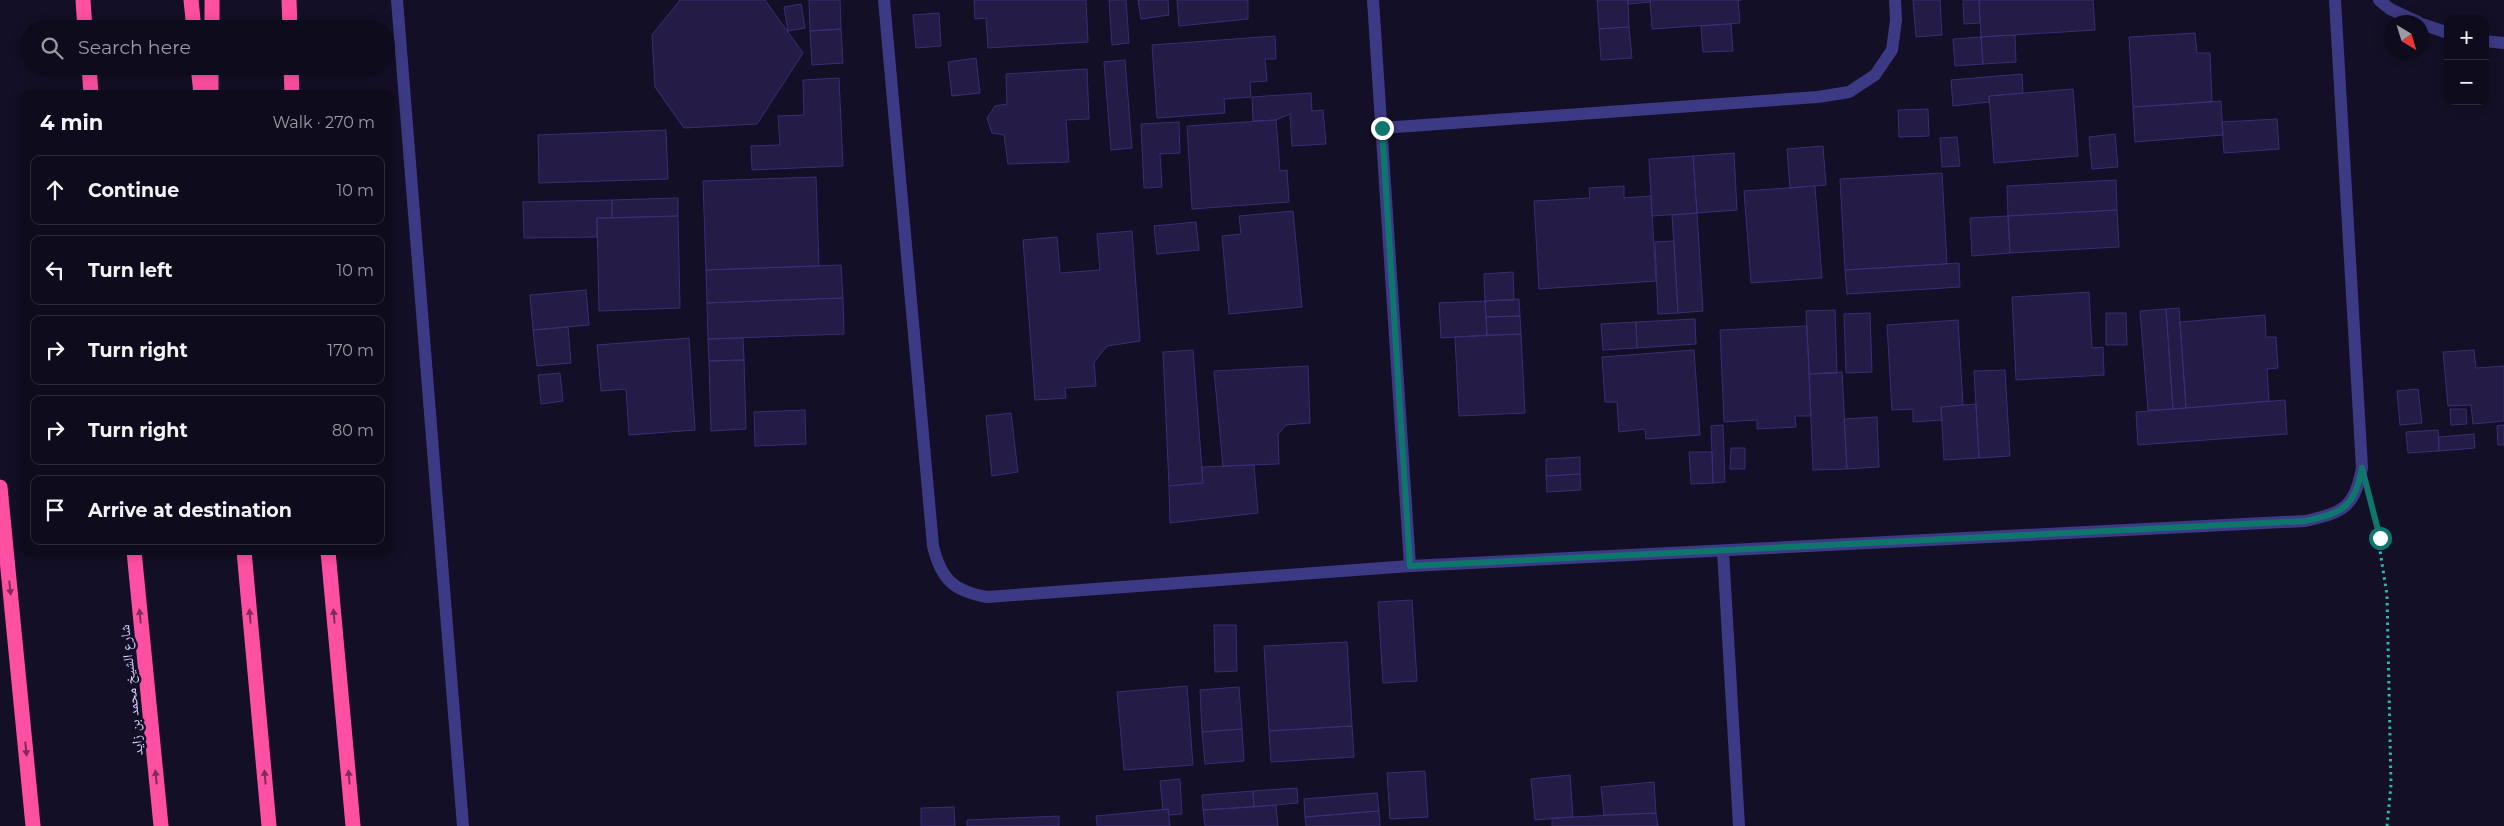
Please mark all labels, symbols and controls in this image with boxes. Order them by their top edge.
north arrow [2384,15,2429,60]
map controls [2444,15,2489,105]
button: + [2444,15,2489,60]
search box [20,20,395,75]
icon: search [38,34,66,62]
text: Search here [78,36,191,59]
button: − [2444,60,2489,105]
text: 4 min [40,110,103,135]
text: Walk · 270 m [272,113,375,132]
route end [1371,117,1394,140]
icon: ahead [41,176,69,204]
text: Continue [88,179,179,202]
text: 10 m [336,181,374,200]
icon: left [41,256,69,284]
text: Turn left [88,259,173,282]
text: 10 m [336,261,374,280]
icon: right [41,336,69,364]
text: Turn right [88,339,188,362]
text: 170 m [327,341,374,360]
icon: right [41,416,69,444]
text: Turn right [88,419,188,442]
text: 80 m [332,421,374,440]
icon: arrive [41,496,69,524]
text: Arrive at destination [88,499,292,522]
route start [2369,527,2392,550]
one-way arrow [6,580,14,596]
one-way arrow [136,607,144,623]
one-way arrow [246,607,254,623]
one-way arrow [330,607,338,623]
street label: شارع الشيخ محمد بن زايد [115,624,148,756]
one-way arrow [22,742,30,758]
one-way arrow [152,769,160,785]
one-way arrow [261,769,269,785]
one-way arrow [345,769,353,785]

